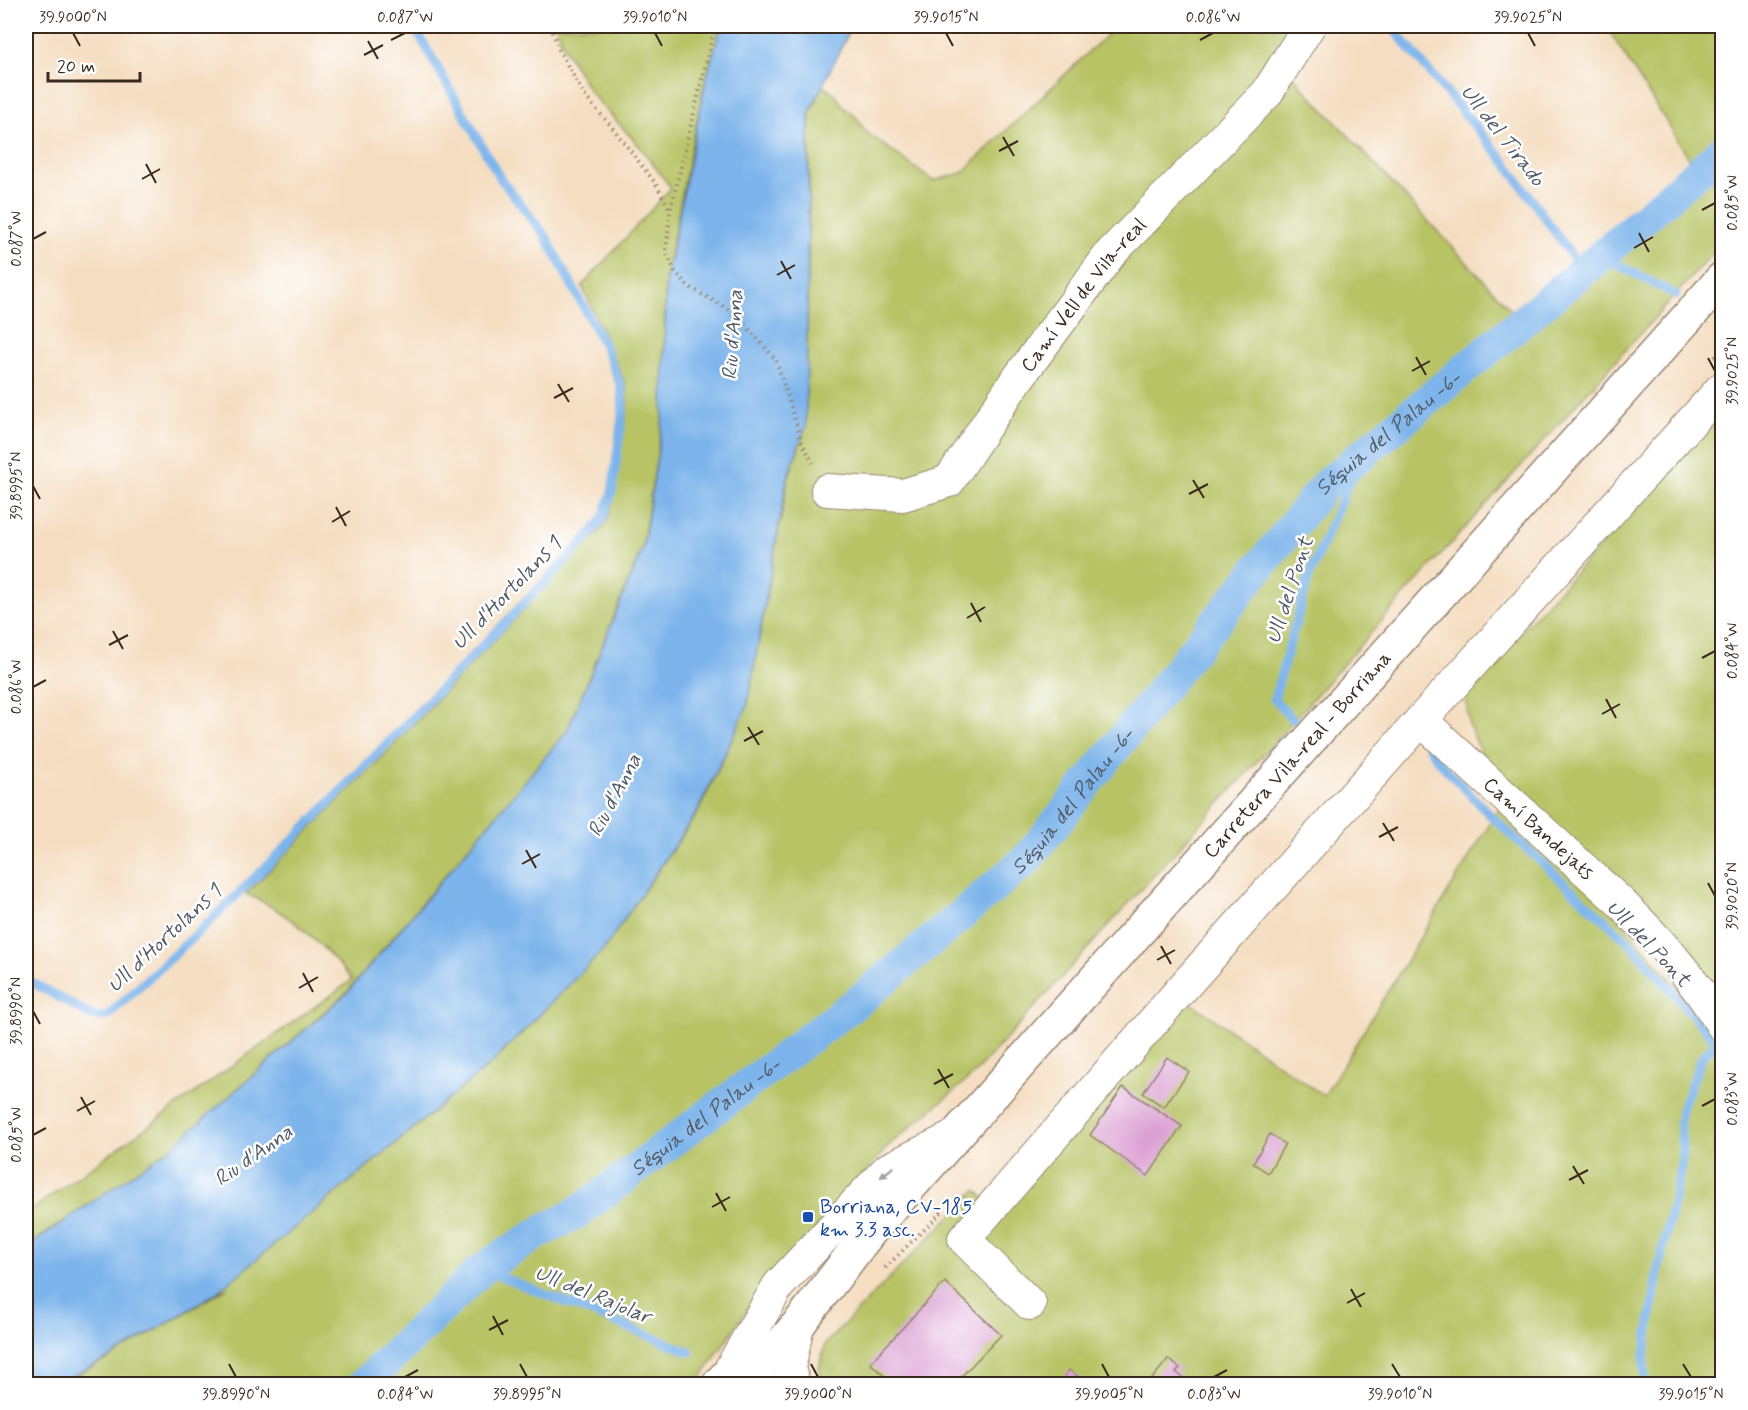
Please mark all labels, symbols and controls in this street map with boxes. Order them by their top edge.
text: 39.9000°N [39,8,107,28]
text: 0.087°W [377,8,433,28]
text: 39.9010°N [623,8,687,28]
text: 39.9015°N [913,8,979,28]
text: 0.086°W [1186,8,1240,28]
text: 39.9025°N [1494,8,1562,28]
scale bar [48,45,140,83]
text: 20 m [57,55,95,79]
water label: Ull del Tirado [1454,79,1551,193]
text: 0.085°W [1723,175,1743,231]
text: 0.087°W [7,211,27,267]
street label: Camí Vell de Vila-real [1015,212,1153,378]
water label: Riu d'Anna [716,289,750,381]
text: 39.9025°N [1723,337,1743,405]
water label: Séquia del Palau -6- [1309,364,1468,501]
text: 39.8995°N [7,452,27,520]
water label: Ull d'Hortolans 1 [446,530,569,656]
water label: Ull del Pont [1260,532,1321,647]
text: 0.084°W [1723,623,1743,679]
street label: Carretera Vila-real - Borriana [1198,646,1398,865]
text: 0.086°W [7,660,27,714]
water label: Séquia del Palau -6- [1006,721,1142,881]
water label: Riu d'Anna [581,749,648,842]
street label: Camí Bandejats [1477,771,1599,887]
text: 39.9020°N [1723,862,1743,930]
water label: Ull d'Hortolans 1 [101,877,229,999]
water label: Ull del Pont [1600,894,1698,994]
text: 39.8990°N [7,977,27,1045]
water label: Séquia del Palau -6- [625,1051,788,1183]
text: 0.083°W [1723,1072,1743,1126]
text: 0.085°W [7,1107,27,1163]
water label: Riu d'Anna [209,1119,298,1193]
one-way arrow [879,1165,895,1178]
place label: Borriana, CV-185 km 3.3 asc. [820,1194,972,1244]
marker: Borriana, CV-185 km 3.3 asc. [801,1210,815,1224]
water label: Ull del Rajolar [531,1259,658,1332]
text: 39.8990°N [202,1385,270,1405]
text: 0.084°W [377,1385,433,1405]
text: 39.8995°N [493,1385,561,1405]
text: 39.9000°N [784,1385,852,1405]
text: 39.9005°N [1075,1385,1143,1405]
text: 0.083°W [1187,1385,1241,1405]
text: 39.9010°N [1368,1385,1432,1405]
text: 39.9015°N [1658,1385,1724,1405]

